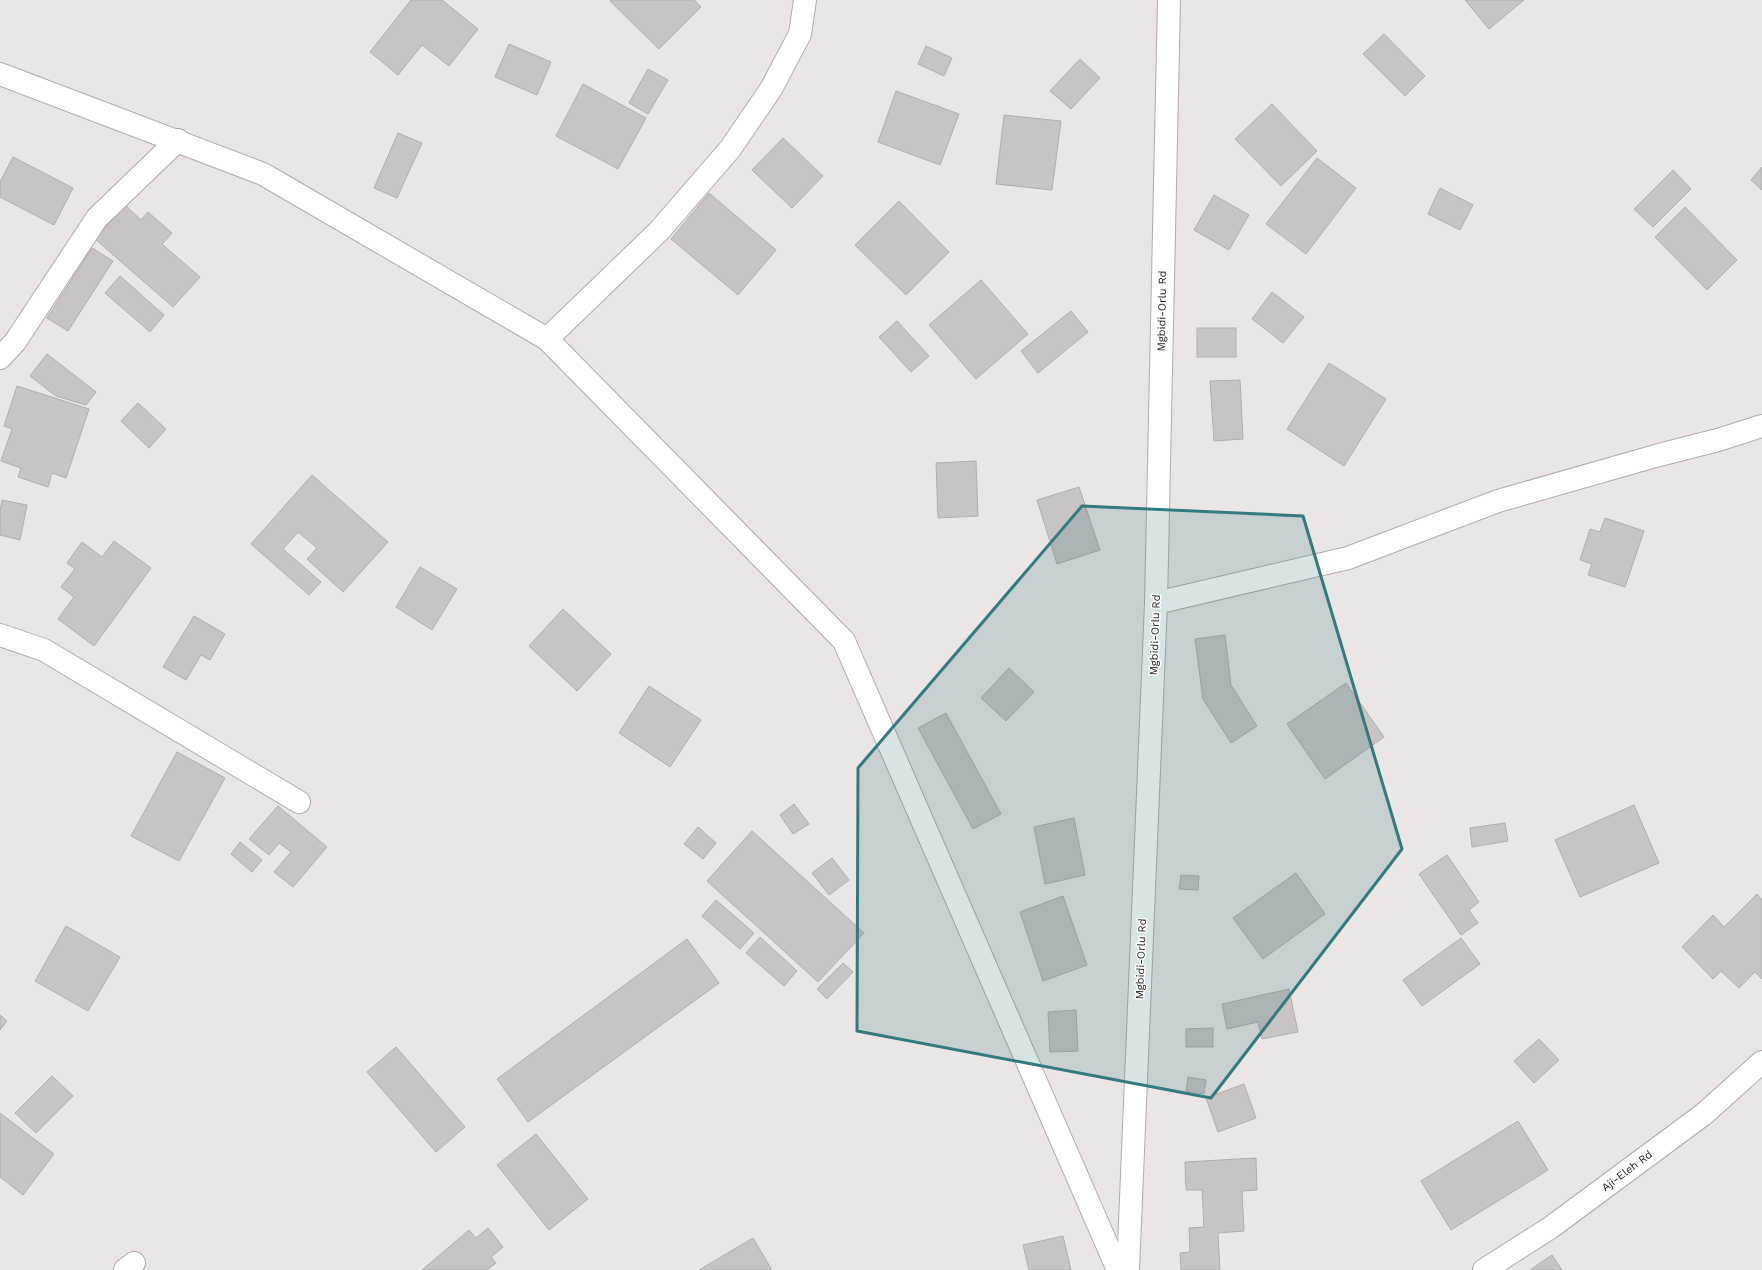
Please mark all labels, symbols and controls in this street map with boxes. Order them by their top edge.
street label: Mgbidi-Orlu Rd [1155,270,1169,352]
street label: Mgbidi-Orlu Rd [1147,594,1163,676]
street label: Mgbidi-Orlu Rd [1133,918,1149,1000]
street label: Aji-Eleh Rd [1599,1148,1655,1194]

